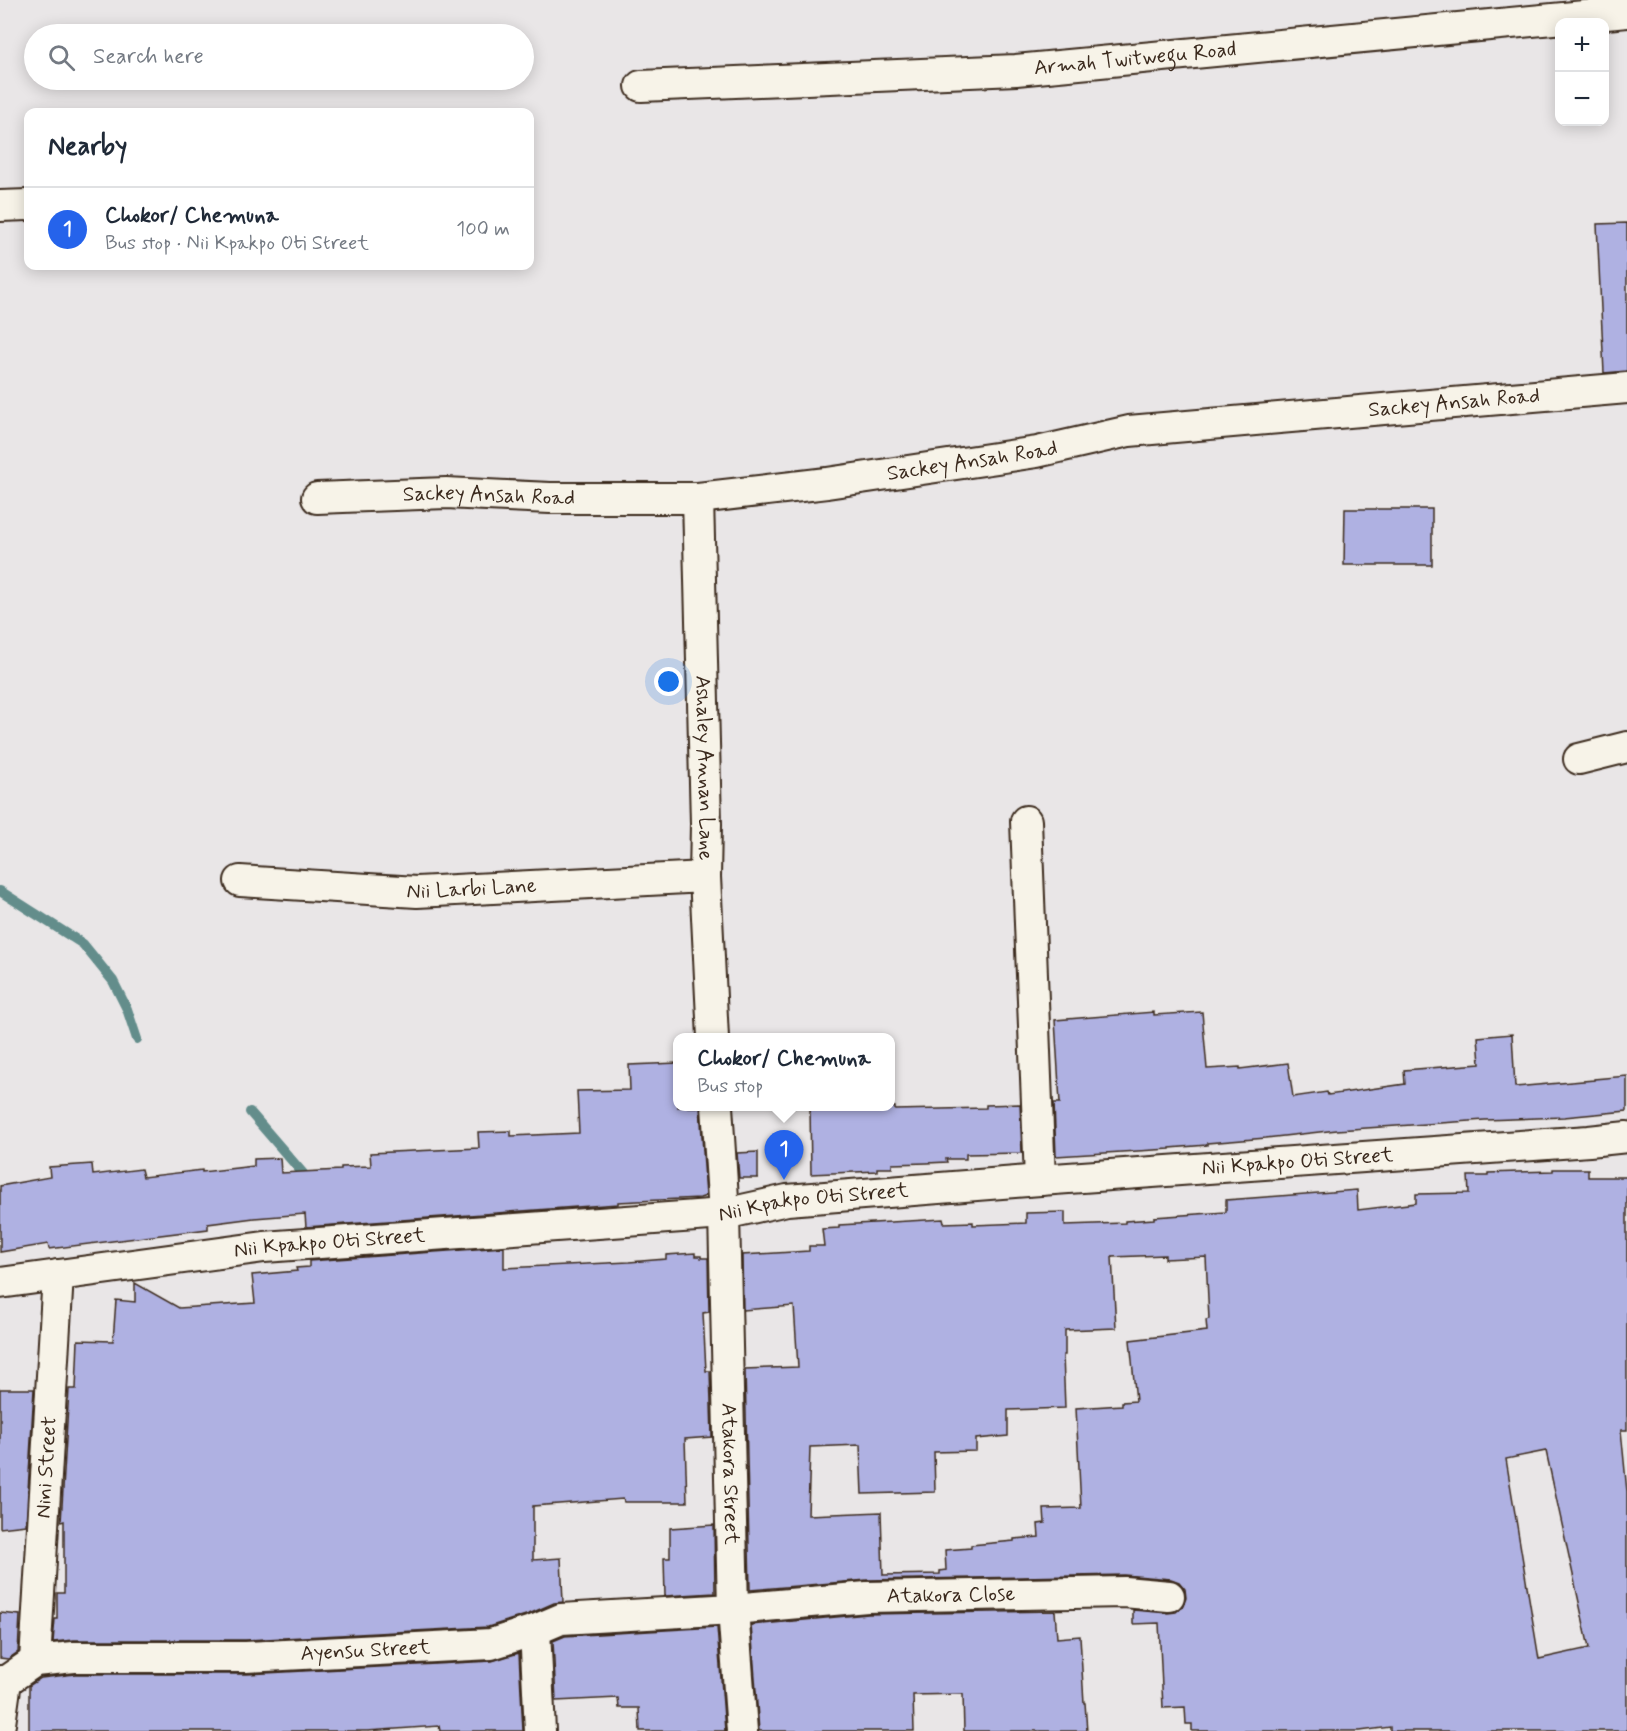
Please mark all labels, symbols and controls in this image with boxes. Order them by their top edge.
map controls [1555,18,1609,126]
button: + [1555,18,1609,72]
search box [24,24,534,90]
street label: Armah Twitwegu Road [1033,35,1238,82]
icon: search [45,41,78,74]
text: Search here [93,43,204,71]
button: − [1555,72,1609,126]
text: Nearby [48,130,127,164]
text: Chokor/ Chemuna [105,202,279,230]
text: 1 [63,216,72,243]
text: 100 m [456,216,510,243]
text: Bus stop · Nii Kpakpo Oti Street [105,230,369,257]
street label: Sackey Ansah Road [1367,382,1541,424]
street label: Sackey Ansah Road [885,434,1060,488]
street label: Sackey Ansah Road [402,479,575,512]
your location [654,667,683,696]
street label: Ashaley Annan Lane [688,675,720,861]
street label: Nii Larbi Lane [406,872,537,906]
popup [673,1033,895,1111]
text: Chokor/ Chemuna [697,1045,871,1073]
text: Bus stop [697,1073,763,1100]
pin: 1 [764,1130,804,1180]
street label: Nii Kpakpo Oti Street [1201,1141,1395,1182]
street label: Nii Kpakpo Oti Street [716,1176,910,1229]
street label: Nii Kpakpo Oti Street [232,1221,427,1265]
street label: Atakora Street [714,1402,746,1546]
street label: Nini Street [30,1415,64,1519]
street label: Atakora Close [886,1580,1016,1611]
street label: Ayensu Street [300,1633,432,1668]

